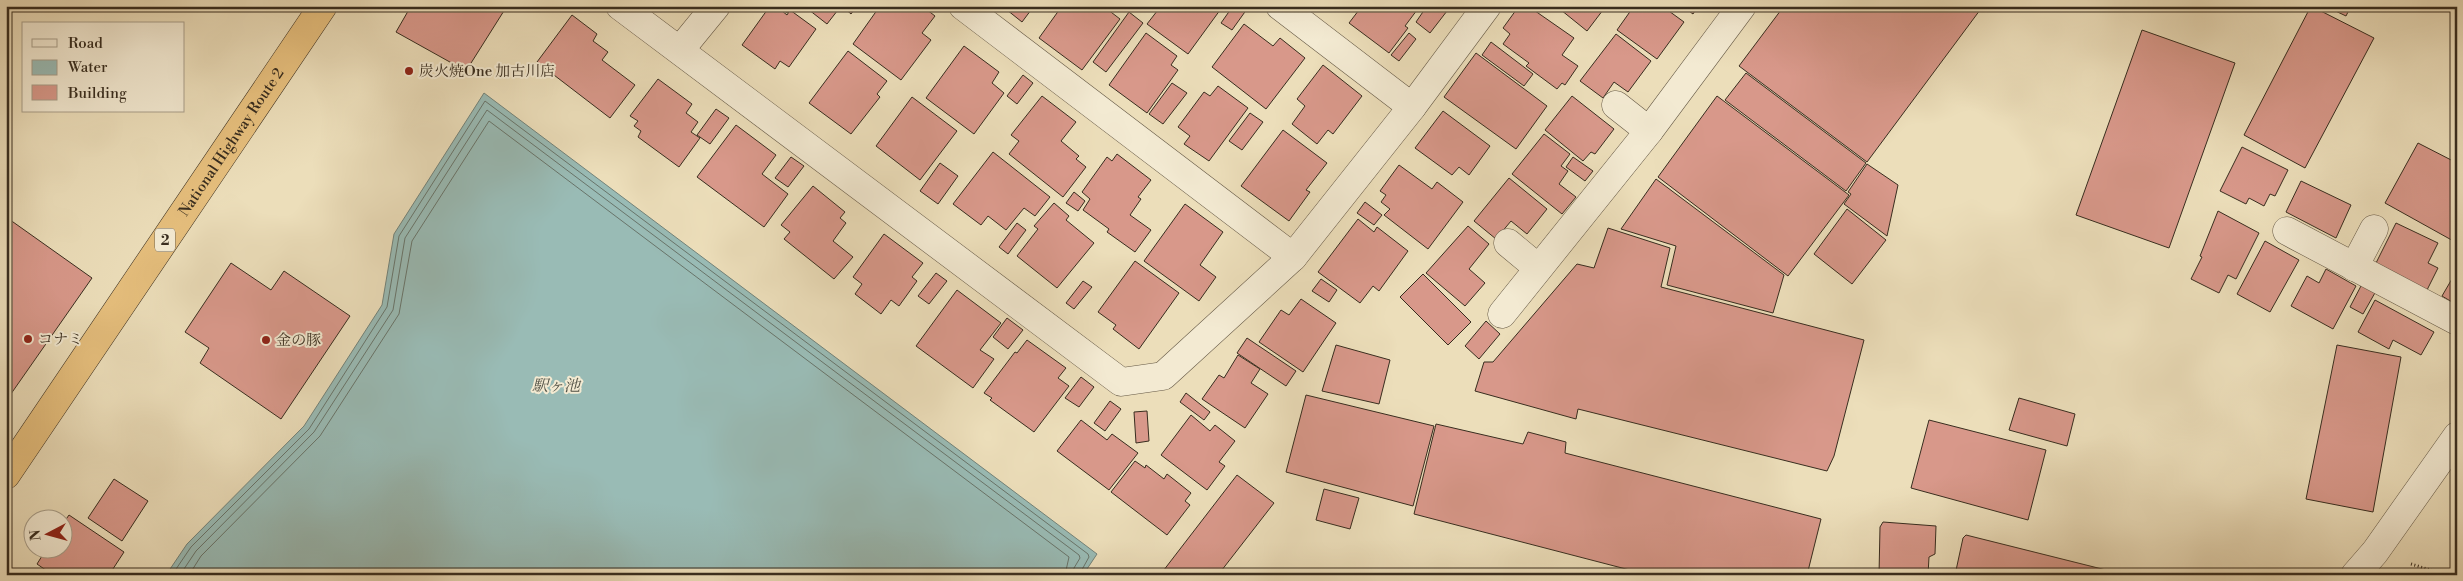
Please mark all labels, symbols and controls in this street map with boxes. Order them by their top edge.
legend [22,22,185,112]
text: Road [68,34,103,53]
text: Water [67,58,108,77]
place label: 炭火焼One 加古川店 [419,62,555,81]
street label: National Highway Route 2 [175,64,288,220]
marker: 炭火焼One 加古川店 [403,65,415,77]
text: Building [67,84,127,103]
road number: 2 [155,228,175,252]
place label: コナミ [38,330,83,349]
place label: 金の豚 [276,331,321,350]
marker: コナミ [22,333,34,345]
marker: 金の豚 [260,334,272,346]
water label: 駅ヶ池 [532,376,582,396]
north arrow [22,508,72,558]
text: N [27,529,46,542]

